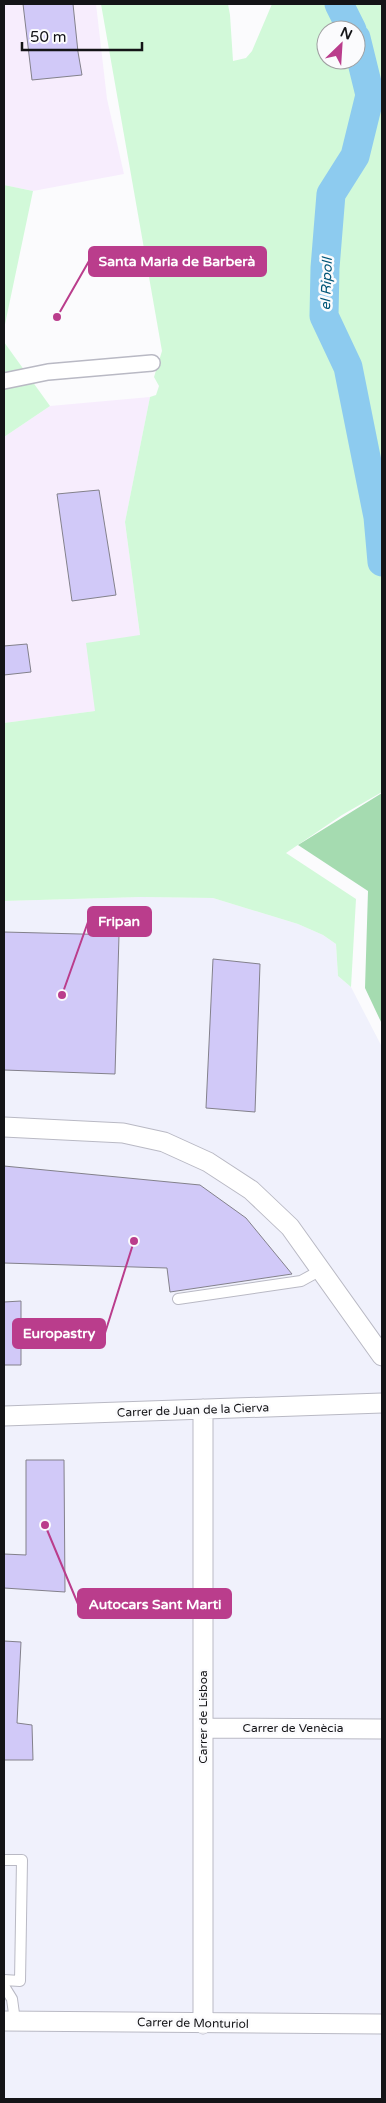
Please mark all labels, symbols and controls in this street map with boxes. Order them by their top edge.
scale bar [22,20,142,52]
north arrow [316,20,366,70]
text: N [338,24,355,44]
text: 50 m [30,28,67,46]
callout: Santa Maria de Barberà [89,247,266,276]
text: Santa Maria de Barberà [99,253,256,270]
water label: el Ripoll [317,256,336,311]
callout: Fripan [88,907,151,936]
text: Fripan [98,913,140,930]
callout: Europastry [13,1319,105,1348]
text: Europastry [23,1325,96,1342]
street label: Carrer de Juan de la Cierva [117,1400,269,1420]
callout: Autocars Sant Marti [78,1589,231,1618]
text: Autocars Sant Marti [88,1596,222,1613]
street label: Carrer de Lisboa [196,1670,210,1764]
street label: Carrer de Venècia [243,1721,343,1735]
street label: Carrer de Monturiol [137,2015,249,2031]

